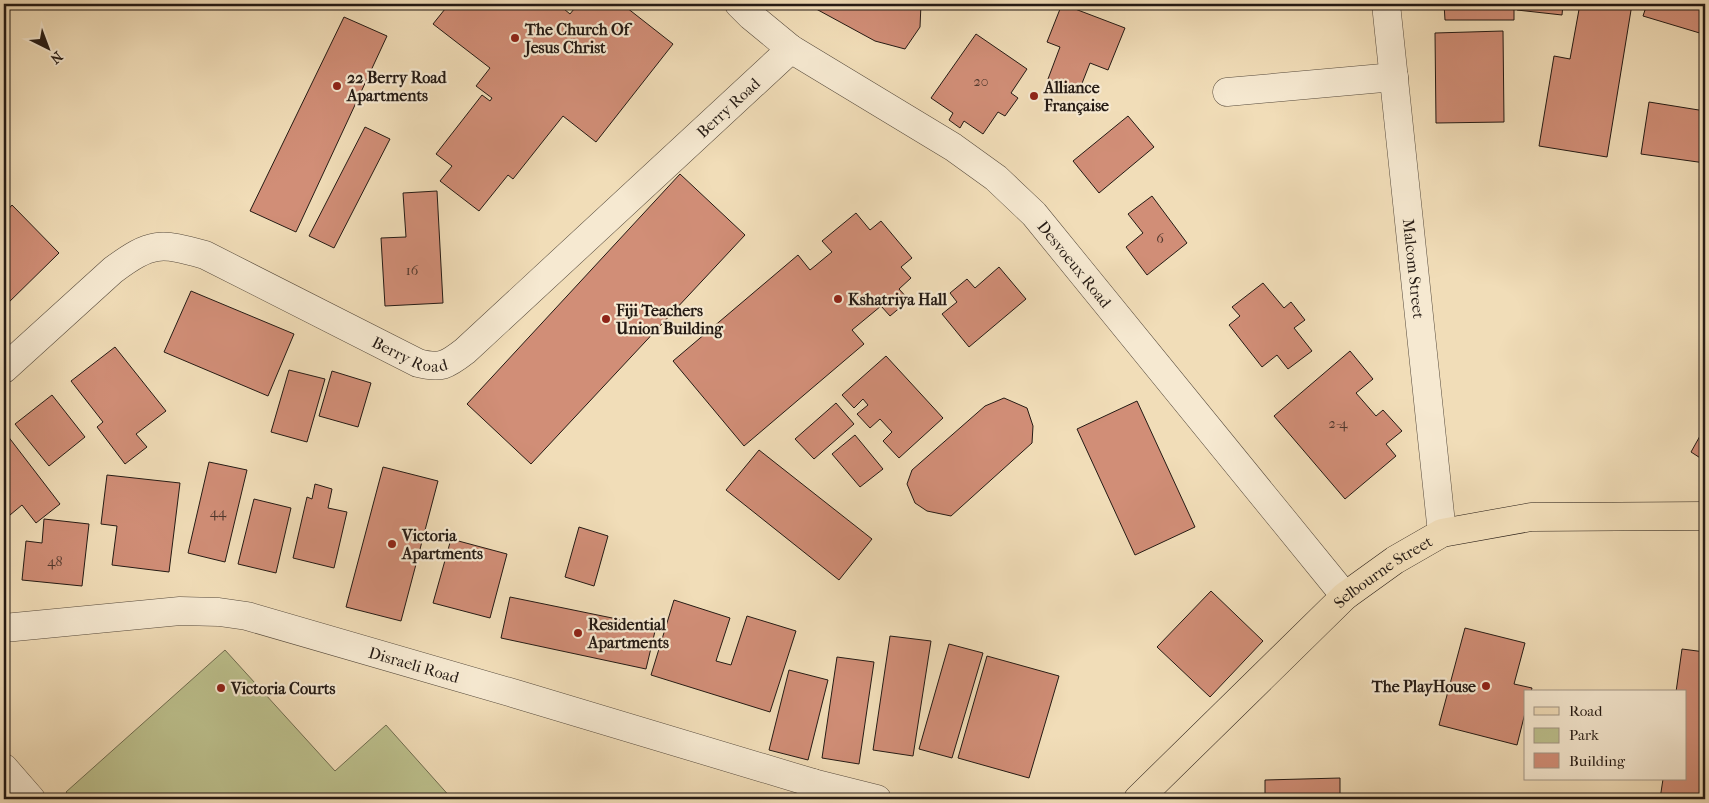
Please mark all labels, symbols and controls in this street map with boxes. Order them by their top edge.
place label: The Church Of Jesus Christ [523,20,633,58]
north arrow [22,22,72,72]
marker: The Church Of Jesus Christ [509,32,521,44]
text: N [46,47,66,67]
place label: 22 Berry Road Apartments [346,68,448,106]
street label: Berry Road [692,73,764,141]
house number: 20 [974,73,988,90]
place label: Alliance Française [1043,78,1109,116]
marker: 22 Berry Road Apartments [331,80,343,92]
marker: Alliance Française [1028,90,1040,102]
street label: Desvoeux Road [1034,217,1116,311]
street label: Malcom Street [1399,218,1429,320]
house number: 6 [1156,230,1164,247]
house number: 16 [406,262,419,279]
place label: Kshatriya Hall [848,290,947,310]
marker: Kshatriya Hall [832,293,844,305]
place label: Fiji Teachers Union Building [615,301,723,339]
marker: Fiji Teachers Union Building [600,313,612,325]
street label: Berry Road [369,332,450,375]
house number: 2-4 [1328,415,1348,432]
house number: 44 [210,504,227,521]
place label: Victoria Apartments [401,526,483,564]
street label: Selbourne Street [1329,531,1436,612]
marker: Victoria Apartments [386,538,398,550]
house number: 48 [47,553,63,570]
place label: Residential Apartments [587,615,669,653]
marker: Residential Apartments [572,627,584,639]
street label: Disraeli Road [367,642,462,687]
place label: The PlayHouse [1371,677,1476,697]
place label: Victoria Courts [230,679,336,698]
marker: The PlayHouse [1480,680,1492,692]
marker: Victoria Courts [215,682,227,694]
legend [1524,690,1686,780]
text: Road [1569,702,1603,720]
text: Park [1569,726,1599,744]
text: Building [1569,752,1626,770]

